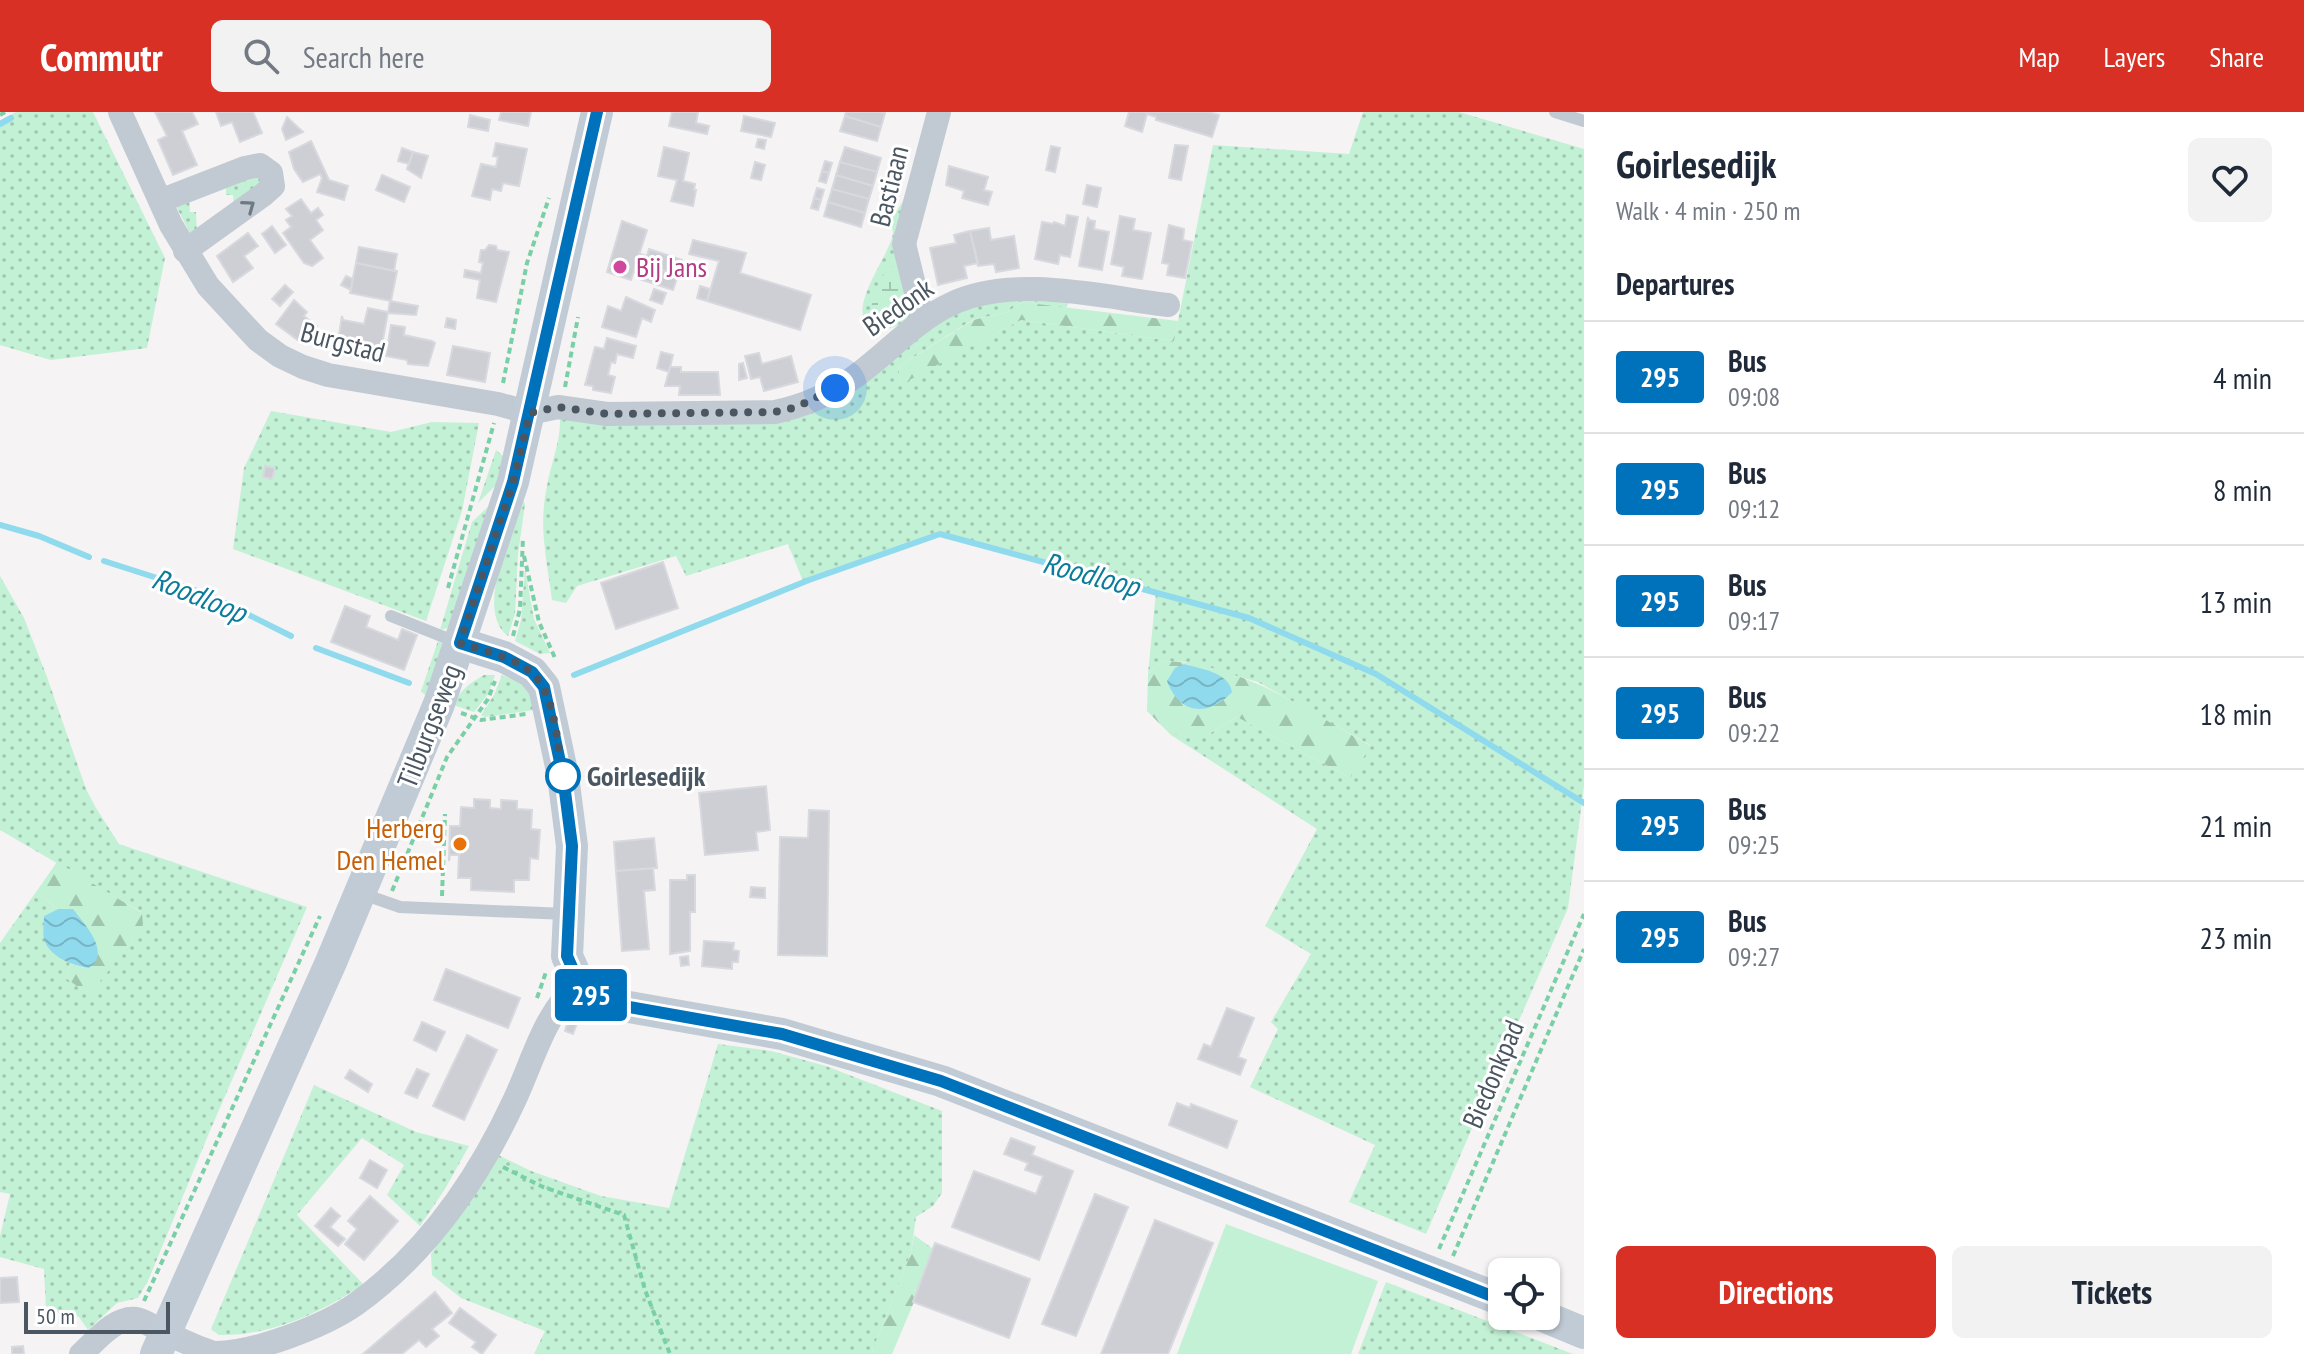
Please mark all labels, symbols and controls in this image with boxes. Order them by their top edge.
search box [211,20,771,92]
text: Commutr [40,32,163,81]
icon: search [239,34,283,78]
text: Search here [303,37,425,76]
text: Map [2018,38,2060,75]
text: Layers [2104,38,2165,75]
text: Share [2209,38,2264,75]
button: heart [2188,138,2272,222]
text: Goirlesedijk [1616,139,1776,188]
street label: Bastiaan [861,141,916,230]
text: Walk · 4 min · 250 m [1616,194,1800,227]
one-way arrow [240,201,254,216]
place label: Bij Jans [636,248,707,285]
marker: Bij Jans [611,258,629,276]
text: Departures [1616,264,1734,303]
street label: Biedonk [855,269,940,344]
street label: Burgstad [297,313,389,370]
text: Bus [1728,341,1767,380]
text: 295 [1640,358,1680,395]
text: 4 min [2213,358,2272,397]
your location [815,368,855,408]
text: 09:08 [1728,380,1780,413]
text: Bus [1728,453,1767,492]
text: 295 [1640,470,1680,507]
text: 8 min [2213,470,2272,509]
text: 09:12 [1728,492,1780,525]
water label: Roodloop [1039,542,1146,606]
water label: Roodloop [147,558,254,632]
text: Bus [1728,565,1767,604]
text: 295 [1640,582,1680,619]
text: 13 min [2199,582,2272,621]
text: 09:17 [1728,604,1780,637]
street label: Tilburgseweg [388,659,469,793]
text: Bus [1728,677,1767,716]
text: 295 [1640,694,1680,731]
text: 18 min [2199,694,2272,733]
text: 09:22 [1728,716,1780,749]
place label: Goirlesedijk [587,757,706,794]
marker: Goirlesedijk [546,759,580,793]
text: Bus [1728,789,1767,828]
text: 295 [1640,806,1680,843]
text: 21 min [2199,806,2272,845]
place label: Herberg Den Hemel [337,809,444,878]
text: 09:25 [1728,828,1780,861]
marker: Herberg Den Hemel [451,835,469,853]
text: Bus [1728,901,1767,940]
text: 295 [1640,918,1680,955]
text: 23 min [2199,918,2272,957]
text: 09:27 [1728,940,1780,973]
line badge: 295 [545,969,637,1021]
text: 295 [571,976,611,1013]
street label: Biedonkpad [1453,1014,1532,1133]
button: Directions [1616,1246,1936,1338]
button: Tickets [1952,1246,2272,1338]
map controls [1488,1258,1560,1330]
button: locate [1488,1258,1560,1330]
scale bar [24,1298,170,1334]
text: 50 m [36,1302,75,1330]

